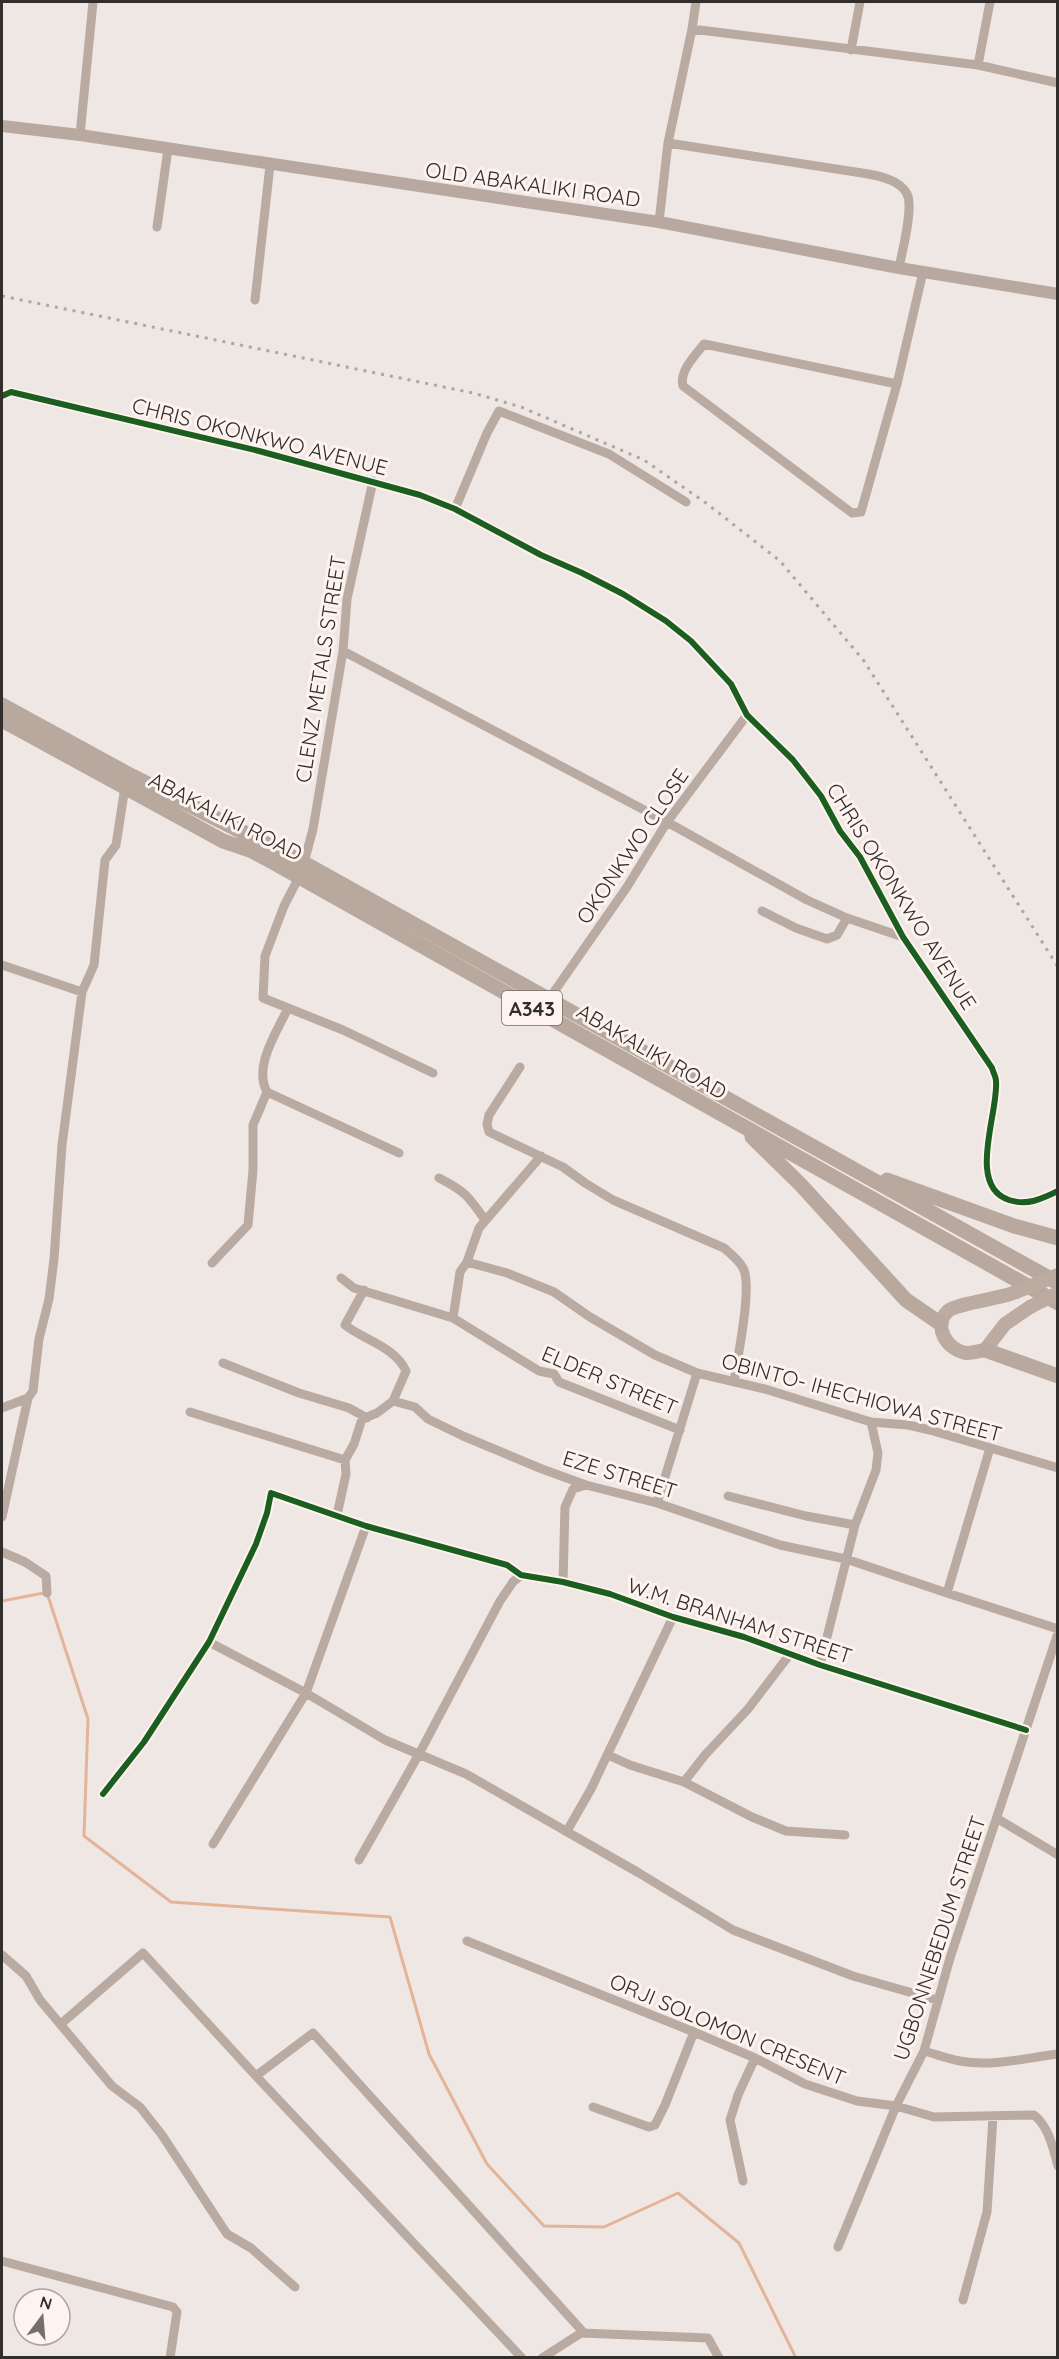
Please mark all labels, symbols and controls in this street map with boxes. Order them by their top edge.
street label: OLD ABAKALIKI ROAD [424,156,642,212]
street label: CHRIS OKONKWO AVENUE [130,392,390,480]
street label: CLENZ METALS STREET [289,554,351,784]
street label: OKONKWO CLOSE [570,763,694,929]
street label: ABAKALIKI ROAD [145,766,307,866]
street label: CHRIS OKONKWO AVENUE [821,778,983,1014]
road number: A343 [502,991,562,1025]
street label: ABAKALIKI ROAD [572,998,732,1104]
street label: ELDER STREET [538,1340,682,1420]
street label: OBINTO- IHECHIOWA STREET [719,1347,1005,1447]
street label: EZE STREET [560,1444,680,1504]
street label: W.M. BRANHAM STREET [624,1571,856,1669]
street label: UGBONNEBEDUM STREET [887,1812,991,2064]
street label: ORJI SOLOMON CRESENT [606,1967,850,2091]
north arrow [12,2287,72,2347]
text: N [38,2291,55,2314]

